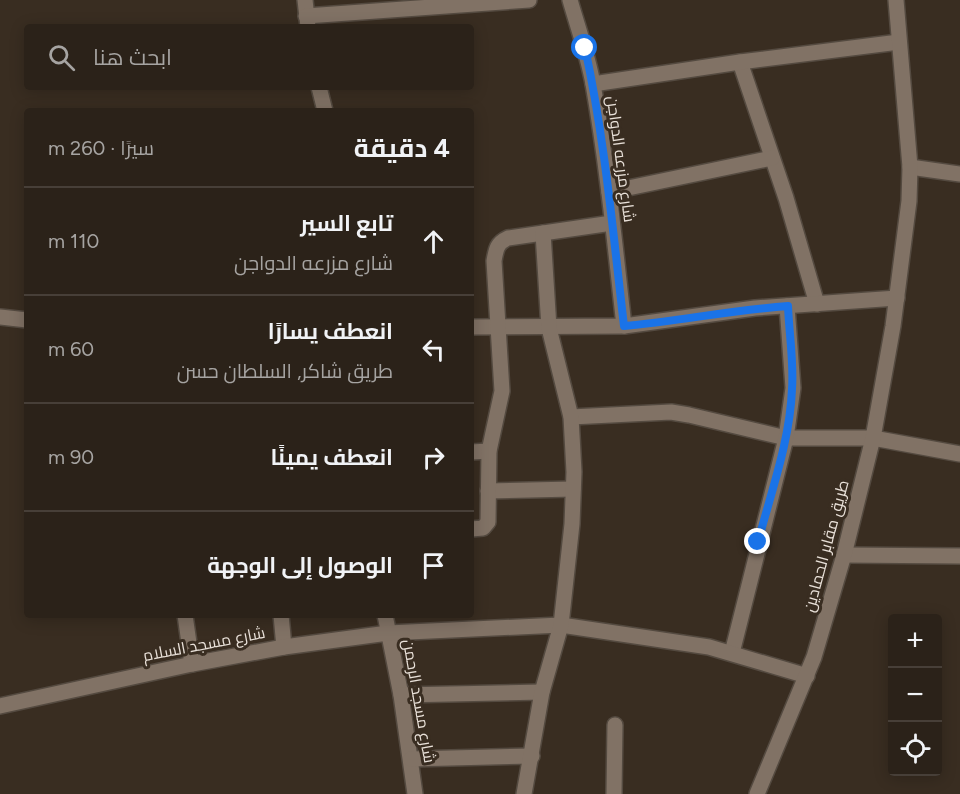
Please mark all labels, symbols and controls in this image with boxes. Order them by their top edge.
search box [24,24,474,90]
route start [571,34,597,60]
icon: search [45,41,78,74]
text: ابحث هنا [93,44,172,71]
street label: شارع مزرعه الدواجن [601,95,639,224]
text: 4 دقيقة [354,132,450,164]
text: سيرًا · 260 m [48,136,154,160]
text: تابع السير [300,210,393,237]
icon: ahead [417,225,450,258]
text: 110 m [48,229,99,253]
text: شارع مزرعه الدواجن [234,251,393,275]
text: انعطف يسارًا [268,318,393,345]
icon: left [417,333,450,366]
text: 60 m [48,337,94,361]
text: طريق شاكر, السلطان حسن [177,359,393,383]
icon: right [417,441,450,474]
text: انعطف يمينًا [270,444,393,471]
text: 90 m [48,445,94,469]
street label: طريق مقابر الحمادين [799,478,854,614]
route end [744,528,770,554]
icon: arrive [417,549,450,582]
text: الوصول إلى الوجهة [207,552,393,579]
map controls [888,614,942,776]
button: + [888,614,942,668]
street label: شارع مسجد السلام [141,623,267,667]
street label: شارع مسجد الرحمن [397,638,439,765]
button: − [888,668,942,722]
button: locate [888,722,942,776]

